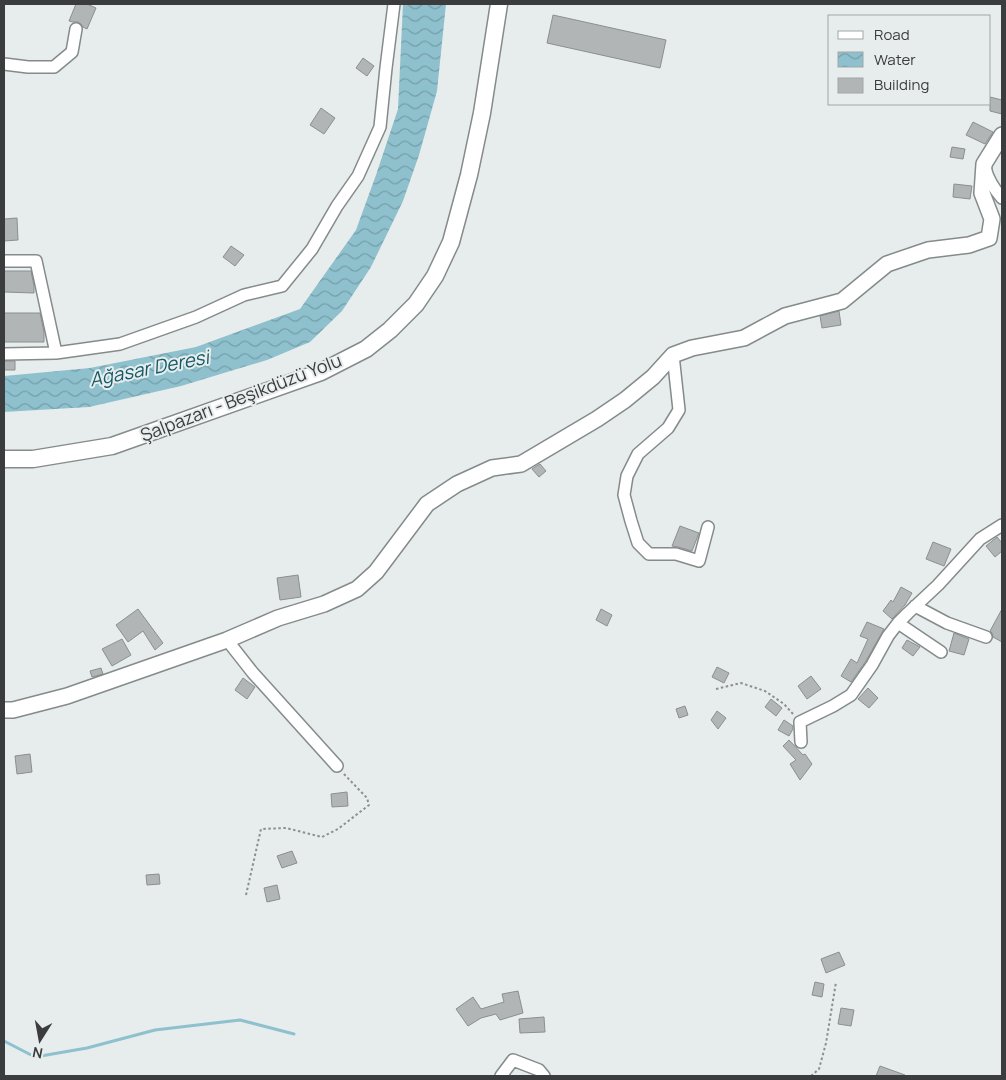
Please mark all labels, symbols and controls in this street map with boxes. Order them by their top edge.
legend [828,15,991,105]
text: Road [874,24,910,45]
text: Water [874,49,916,70]
text: Building [874,74,929,95]
water label: Ağasar Deresi [87,343,213,392]
street label: Şalpazarı - Beşikdüzü Yolu [137,348,345,447]
north arrow [15,1015,65,1065]
text: N [31,1043,44,1064]

